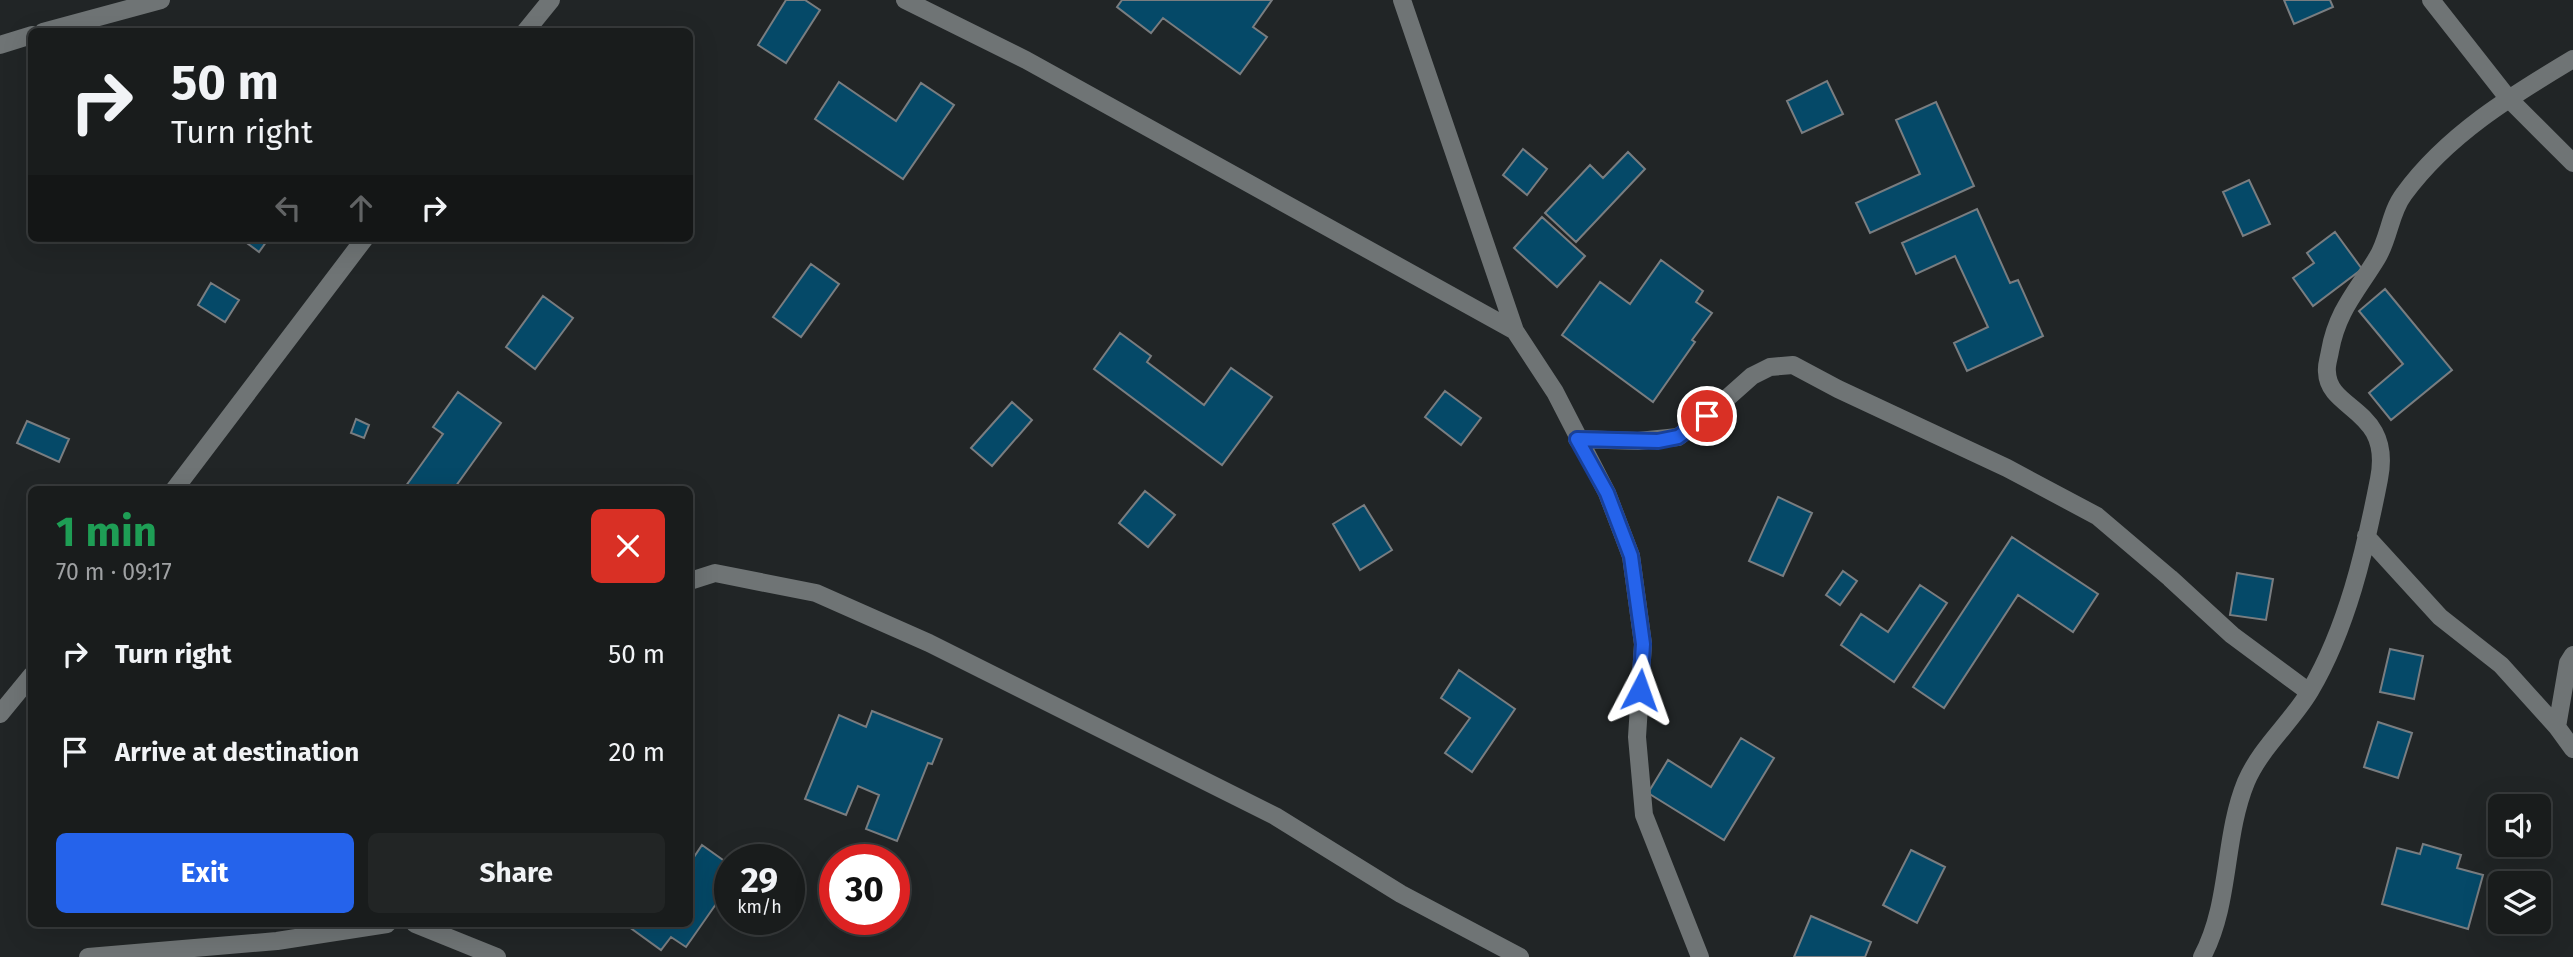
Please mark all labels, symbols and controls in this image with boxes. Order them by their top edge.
text: 50 m [171,53,279,112]
icon: right [56,56,147,147]
text: Turn right [171,113,313,151]
icon: left [269,189,307,227]
icon: ahead [342,189,380,227]
icon: right [415,189,453,227]
pin [1677,386,1737,446]
icon: arrive [1688,397,1726,435]
text: 1 min [56,507,157,557]
button: close [591,509,665,583]
text: 70 m · 09:17 [56,558,172,586]
icon: right [56,635,94,673]
text: Turn right [115,639,232,670]
text: 50 m [608,639,665,670]
position arrow [1603,653,1677,727]
icon: arrive [56,733,94,771]
text: Arrive at destination [115,737,359,768]
text: 20 m [608,737,665,768]
map controls [2488,794,2551,934]
button: sound [2488,794,2551,857]
button: Exit [56,833,354,913]
button: Share [368,833,665,913]
speed limit sign: 30 [819,844,910,935]
text: 29 [741,859,778,901]
button: layers [2488,871,2551,934]
text: km/h [737,896,782,918]

